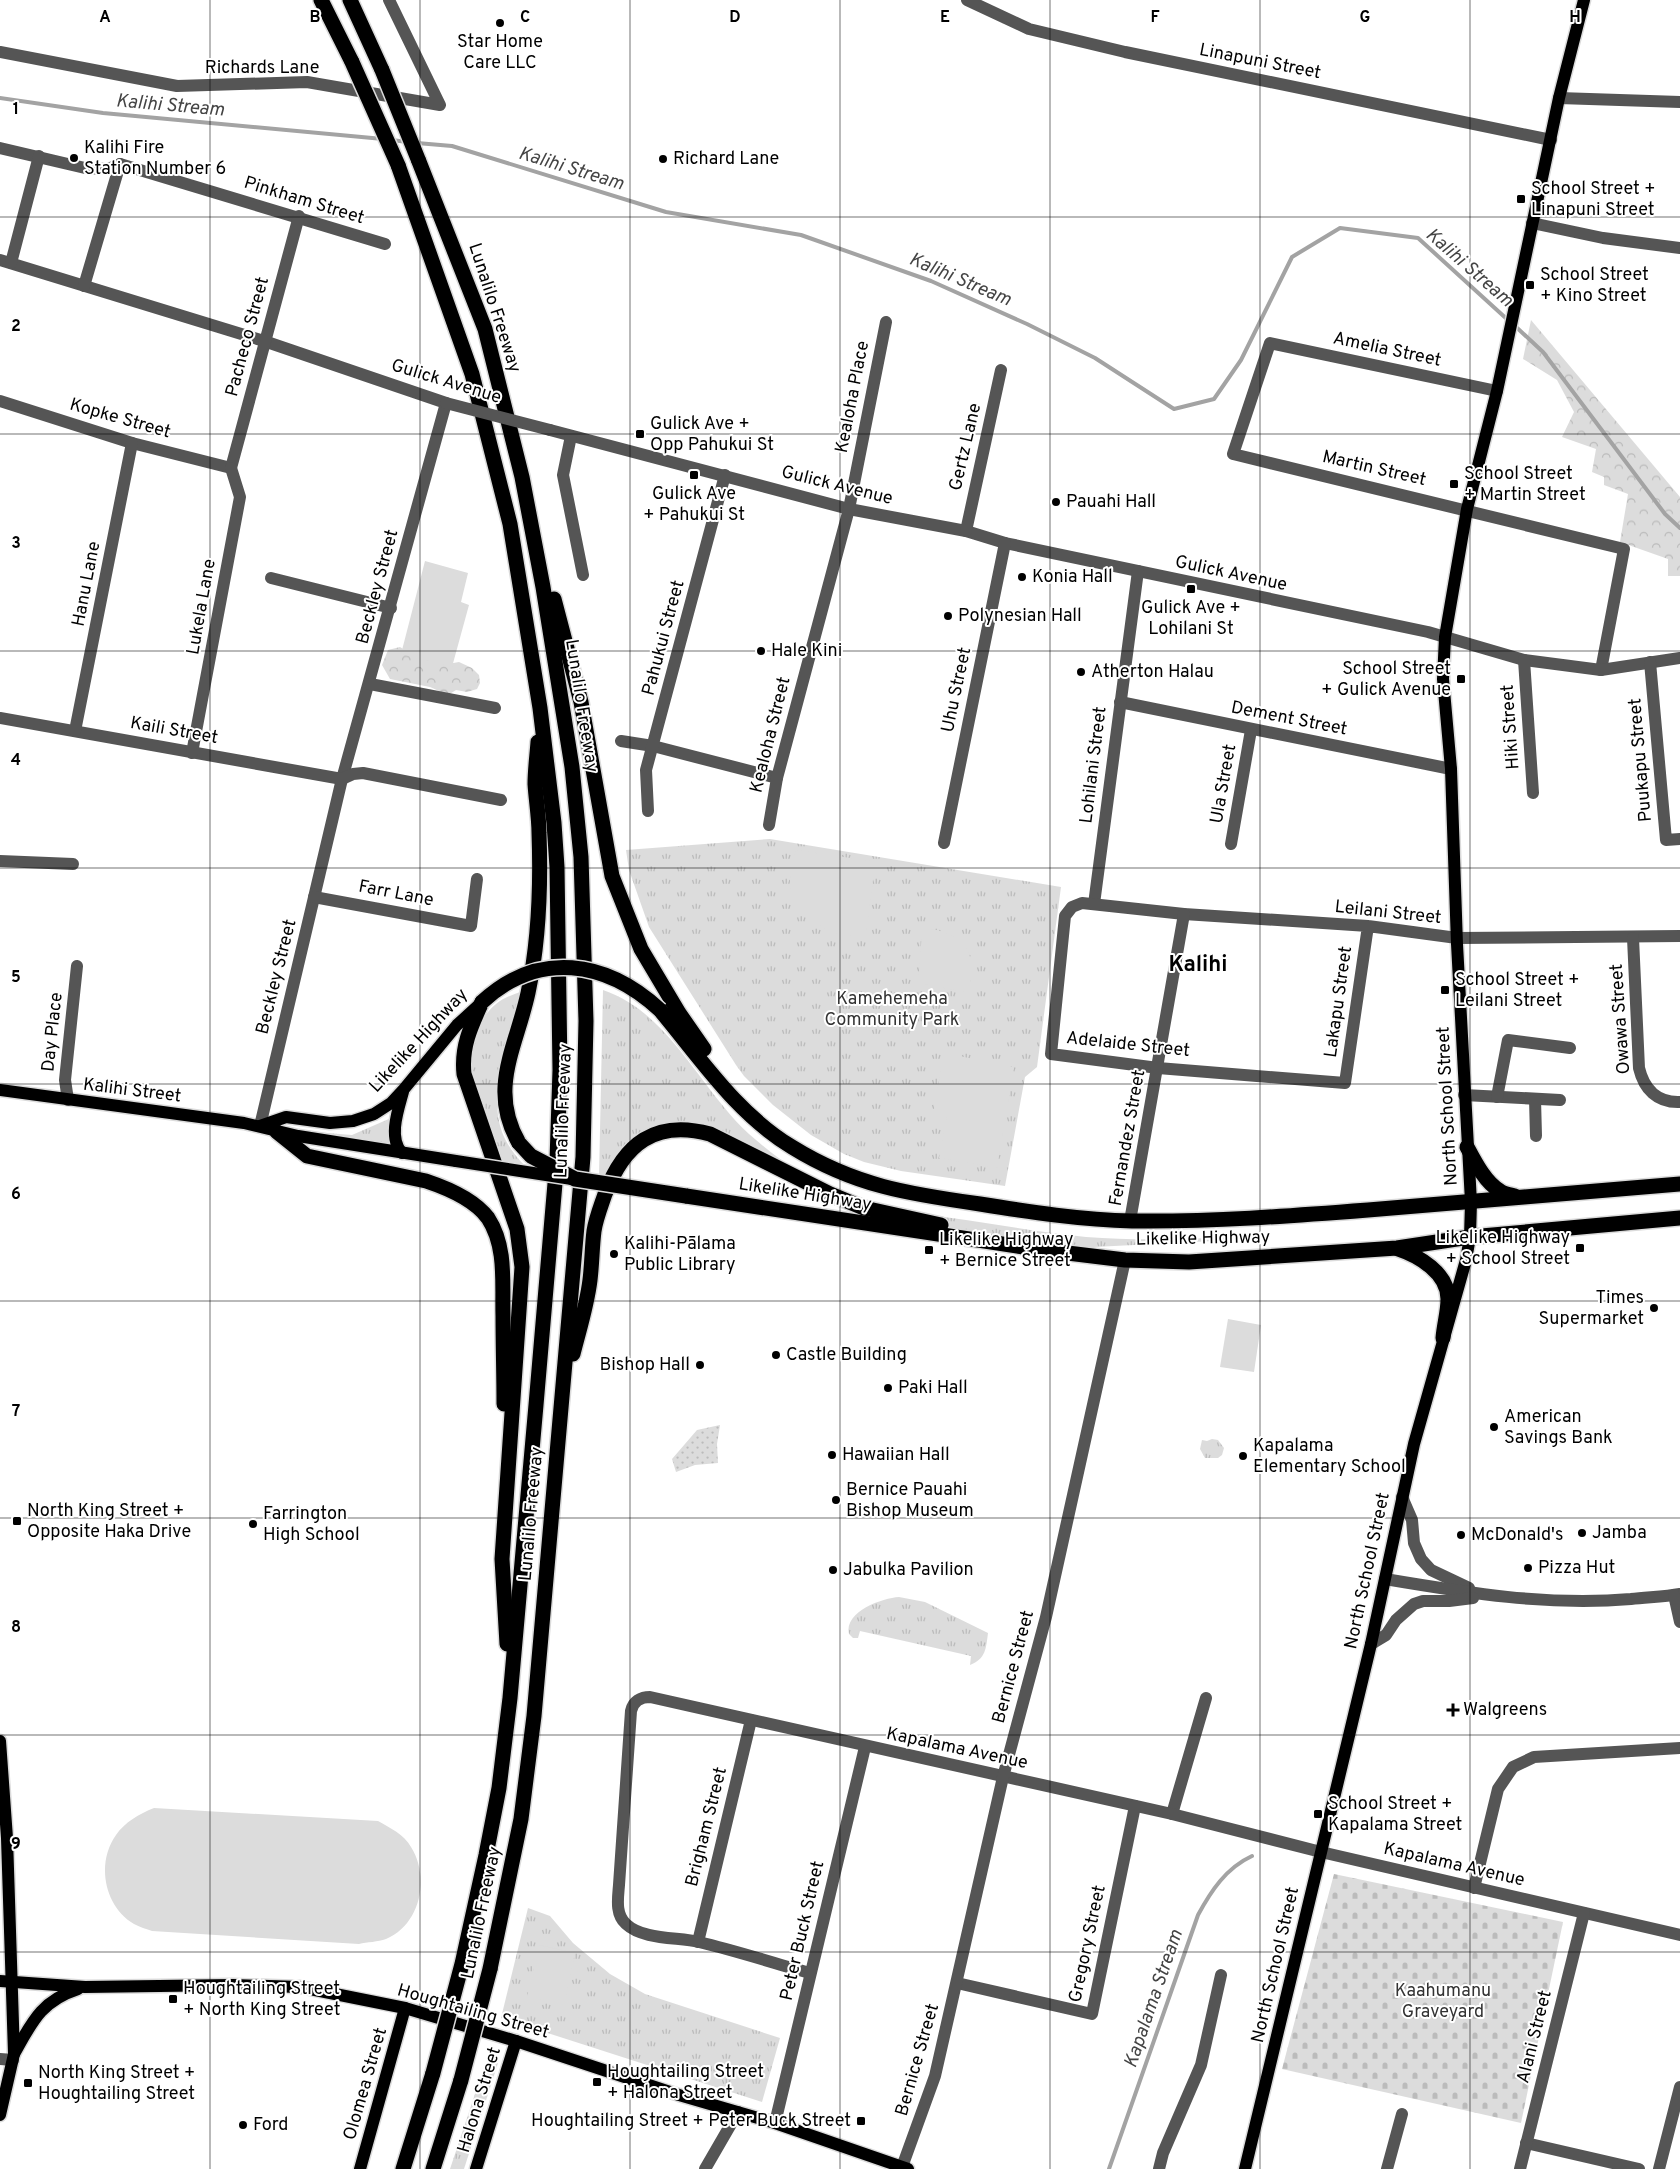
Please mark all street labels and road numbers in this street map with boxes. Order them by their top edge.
street label: Linapuni Street [1197,39,1323,85]
street label: Richards Lane [205,57,319,80]
street label: Pinkham Street [241,172,367,230]
street label: Lunalilo Freeway [462,240,526,376]
street label: Pacheco Street [221,275,275,399]
street label: Amelia Street [1331,327,1443,373]
street label: Kealoha Place [831,339,875,455]
street label: Gulick Avenue [388,354,504,410]
street label: Kopke Street [67,394,173,444]
street label: Gertz Lane [945,401,987,493]
street label: Martin Street [1320,446,1428,492]
street label: Gulick Avenue [779,461,895,511]
street label: Beckley Street [352,527,404,647]
street label: Hanu Lane [67,540,107,628]
street label: Gulick Avenue [1173,551,1289,597]
street label: Lukela Lane [182,557,222,657]
street label: Pahukui Street [638,578,690,698]
street label: Lunalilo Freeway [559,638,603,774]
street label: Uhu Street [937,645,977,735]
street label: Kealoha Street [745,675,797,795]
street label: Hiki Street [1497,684,1525,770]
street label: Dement Street [1229,696,1349,742]
street label: Puukapu Street [1624,697,1658,823]
street label: Lohilani Street [1075,705,1113,825]
street label: Kaili Street [128,712,220,750]
street label: Ula Street [1206,742,1242,826]
street label: Farr Lane [356,875,436,913]
street label: Leilani Street [1333,896,1443,930]
street label: Beckley Street [252,917,302,1037]
street label: Lakapu Street [1320,945,1358,1059]
street label: Owawa Street [1606,963,1636,1075]
street label: Likelike Highway [365,984,473,1098]
street label: Day Place [37,991,69,1073]
street label: North School Street [1432,1026,1464,1186]
street label: Adelaide Street [1065,1027,1191,1063]
street label: Lunalilo Freeway [550,1043,578,1179]
street label: Fernandez Street [1105,1068,1151,1208]
street label: Kalihi Street [82,1074,182,1108]
street label: Likelike Highway [737,1173,873,1217]
street label: Likelike Highway [1136,1226,1270,1252]
street label: Lunalilo Freeway [515,1446,549,1582]
street label: North School Street [1340,1491,1396,1651]
street label: Bernice Street [988,1608,1040,1726]
street label: Kapalama Avenue [884,1723,1030,1775]
street label: Brigham Street [681,1765,733,1889]
street label: Kapalama Avenue [1381,1838,1527,1892]
street label: Lunalilo Freeway [457,1845,507,1981]
street label: Peter Buck Street [776,1859,830,2003]
street label: Gregory Street [1064,1883,1112,2005]
street label: North School Street [1247,1885,1305,2045]
street label: Houghtailing Street [394,1979,552,2045]
street label: Alani Street [1512,1988,1558,2086]
street label: Bernice Street [891,2001,945,2119]
street label: Olomea Street [339,2025,393,2143]
street label: Halona Street [453,2044,507,2156]

